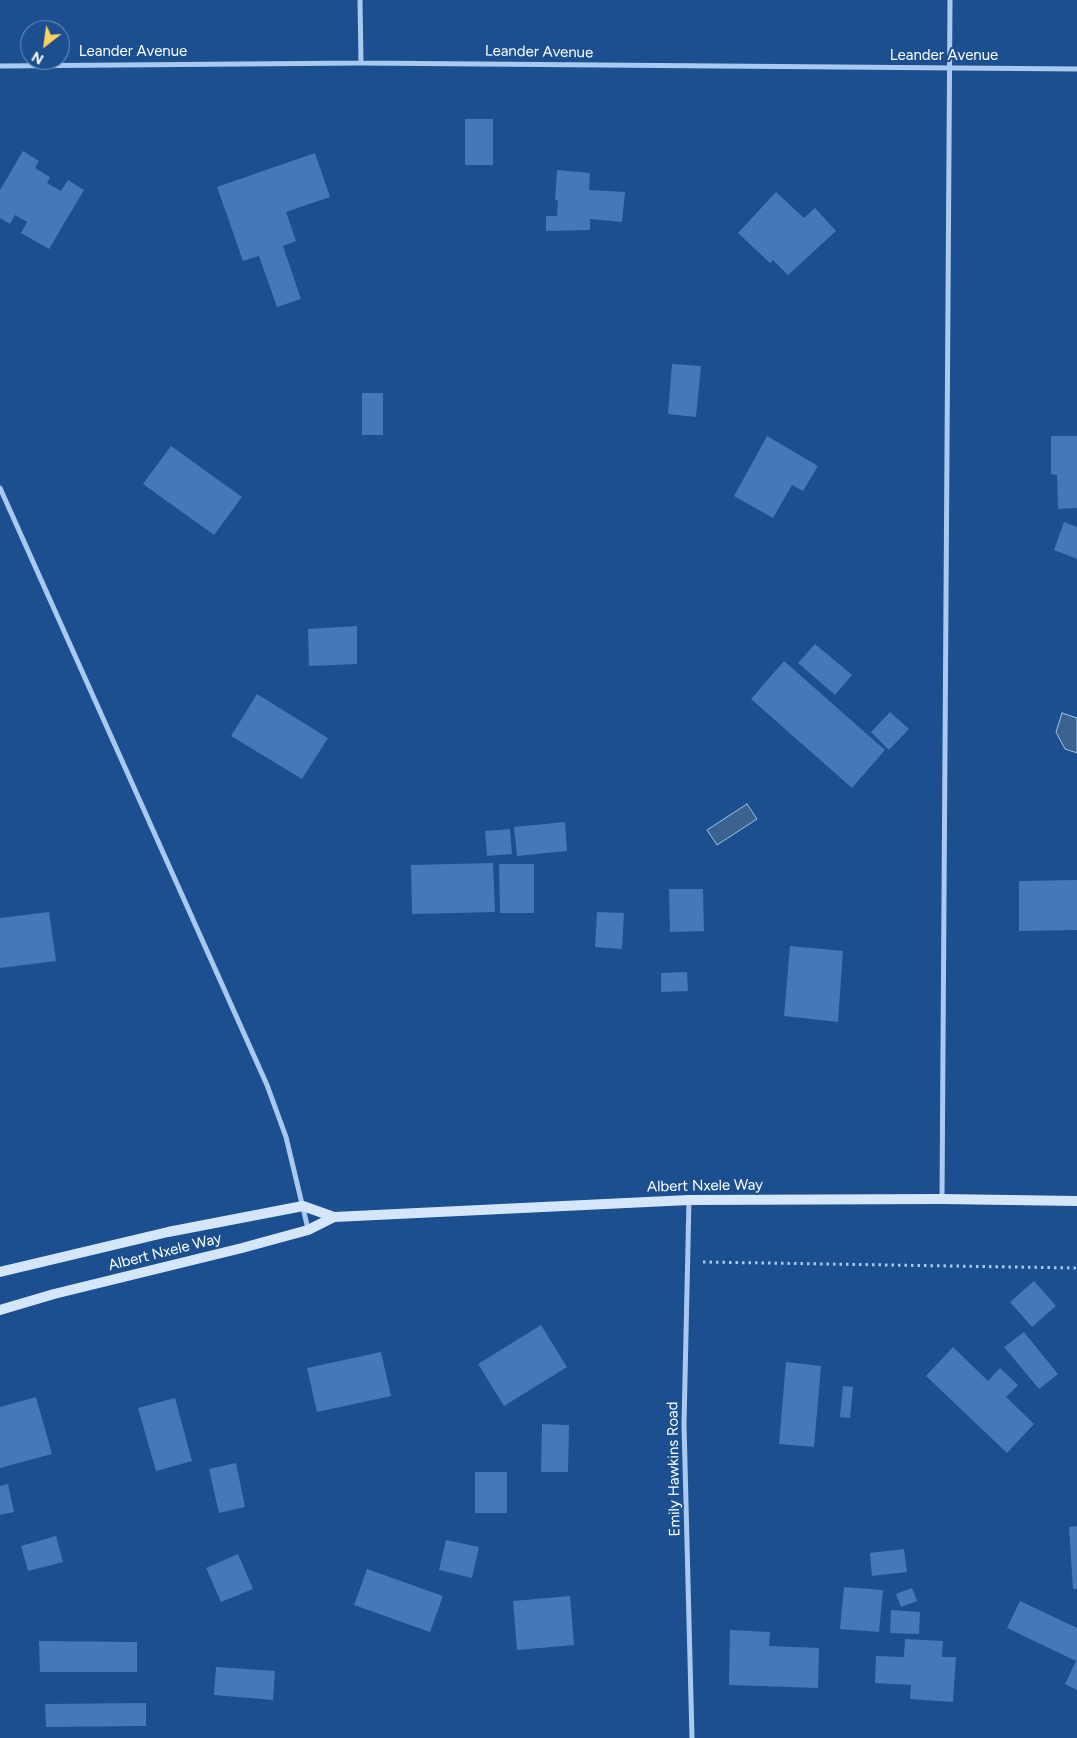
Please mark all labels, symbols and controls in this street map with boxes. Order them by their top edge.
north arrow [20,20,70,70]
street label: Leander Avenue [485,42,593,62]
street label: Leander Avenue [79,43,187,61]
text: N [29,47,47,68]
street label: Leander Avenue [890,47,998,65]
street label: Albert Nxele Way [647,1176,763,1196]
street label: Albert Nxele Way [106,1229,224,1275]
street label: Emily Hawkins Road [664,1401,684,1537]

